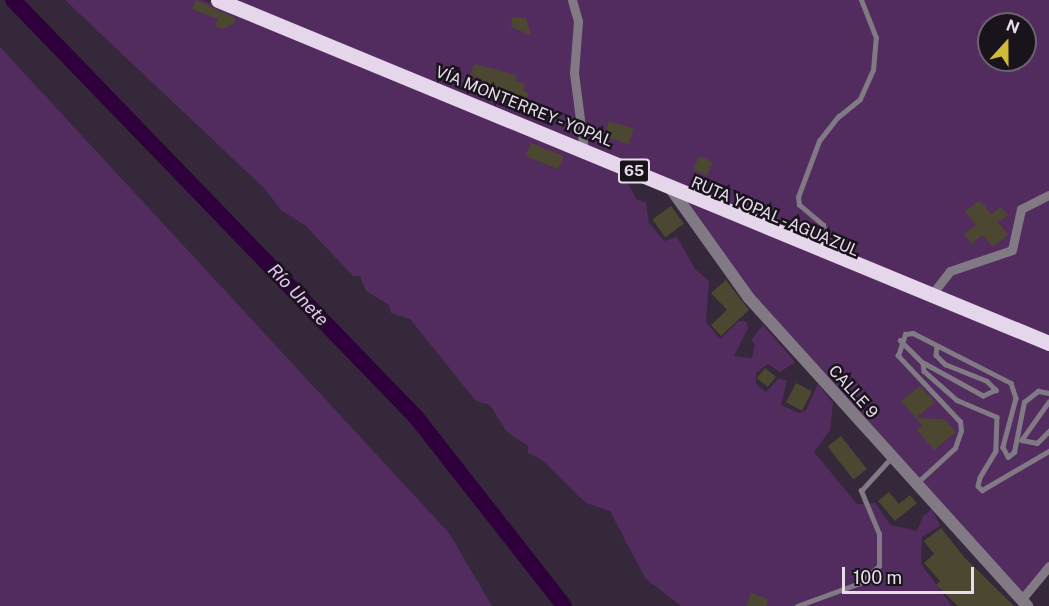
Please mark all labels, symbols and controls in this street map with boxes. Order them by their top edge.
north arrow [977,12,1037,72]
text: N [1004,15,1022,38]
street label: VÍA MONTERREY - YOPAL [430,62,618,152]
road number: 65 [618,159,650,183]
street label: RUTA YOPAL - AGUAZUL [686,172,864,262]
water label: Río Unete [263,259,333,331]
street label: CALLE 9 [824,362,882,422]
scale bar [845,555,977,593]
text: 100 m [853,567,902,588]

